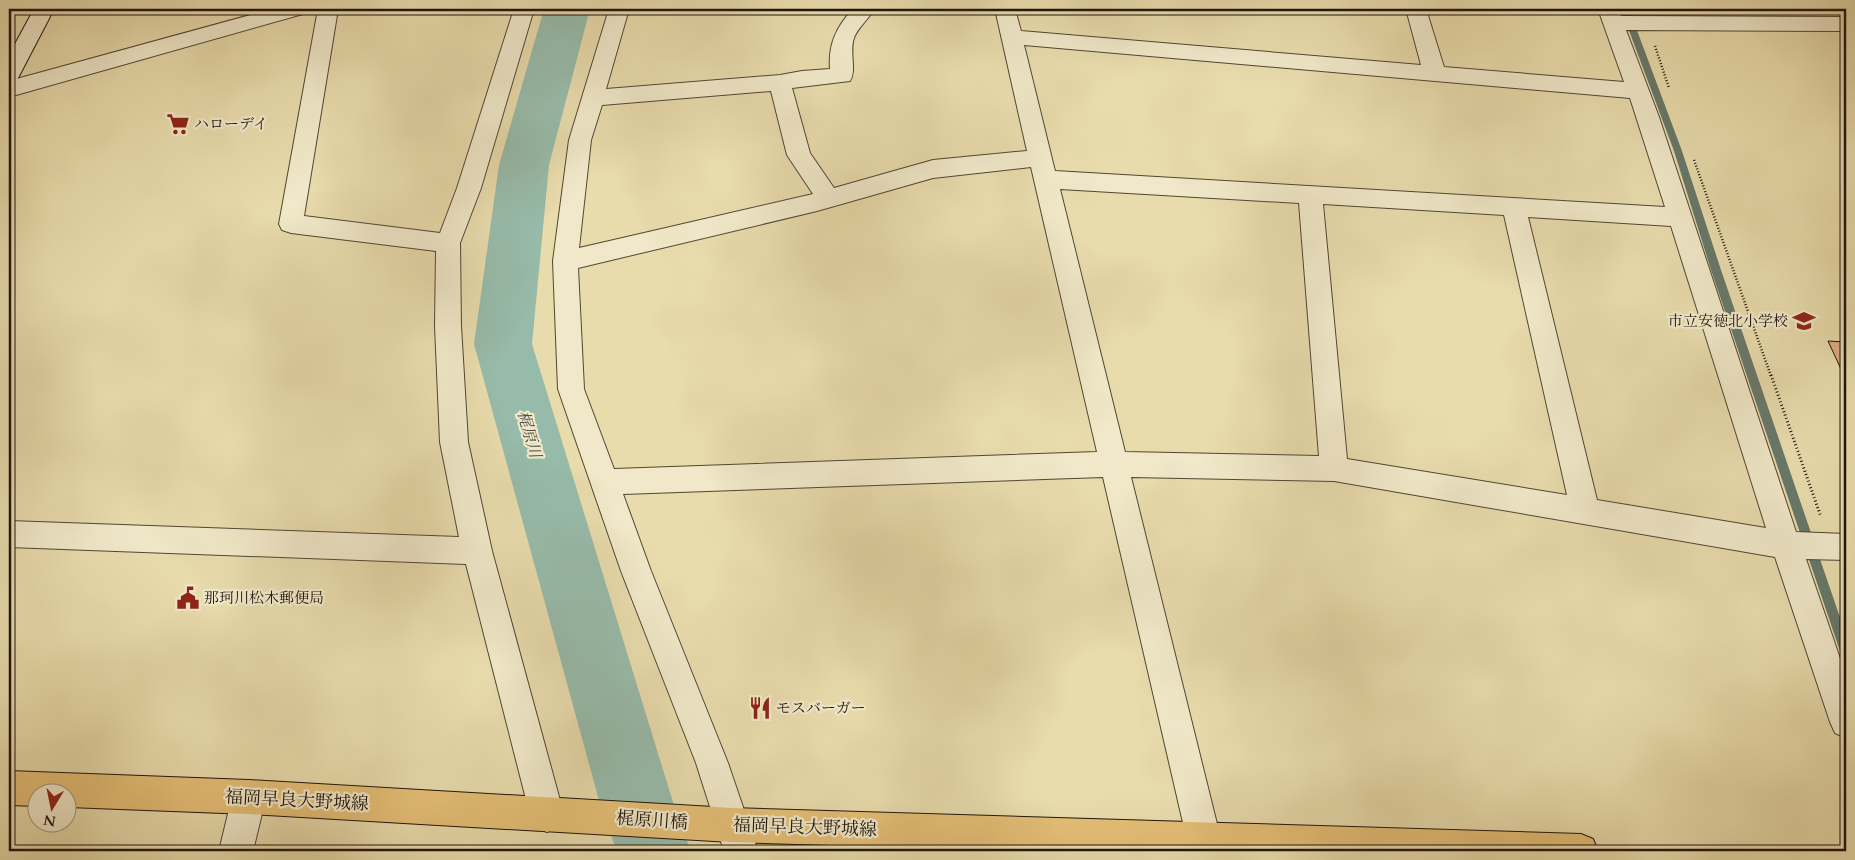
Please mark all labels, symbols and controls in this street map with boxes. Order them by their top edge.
supermarket icon: ハローデイ [165,111,191,137]
place label: ハローデイ [194,114,268,134]
school or university icon: 市立安徳北小学校 [1791,308,1817,334]
place label: 市立安徳北小学校 [1668,311,1788,331]
water label: 梶原川 [512,408,547,462]
public building icon: 那珂川松木郵便局 [175,585,201,611]
place label: 那珂川松木郵便局 [204,588,324,608]
restaurant icon: モスバーガー [747,695,773,721]
place label: モスバーガー [776,698,866,718]
north arrow [28,782,78,832]
street label: 福岡早良大野城線 [224,784,370,817]
street label: 梶原川橋 [615,806,689,835]
text: N [42,810,57,831]
street label: 福岡早良大野城線 [733,812,877,843]

